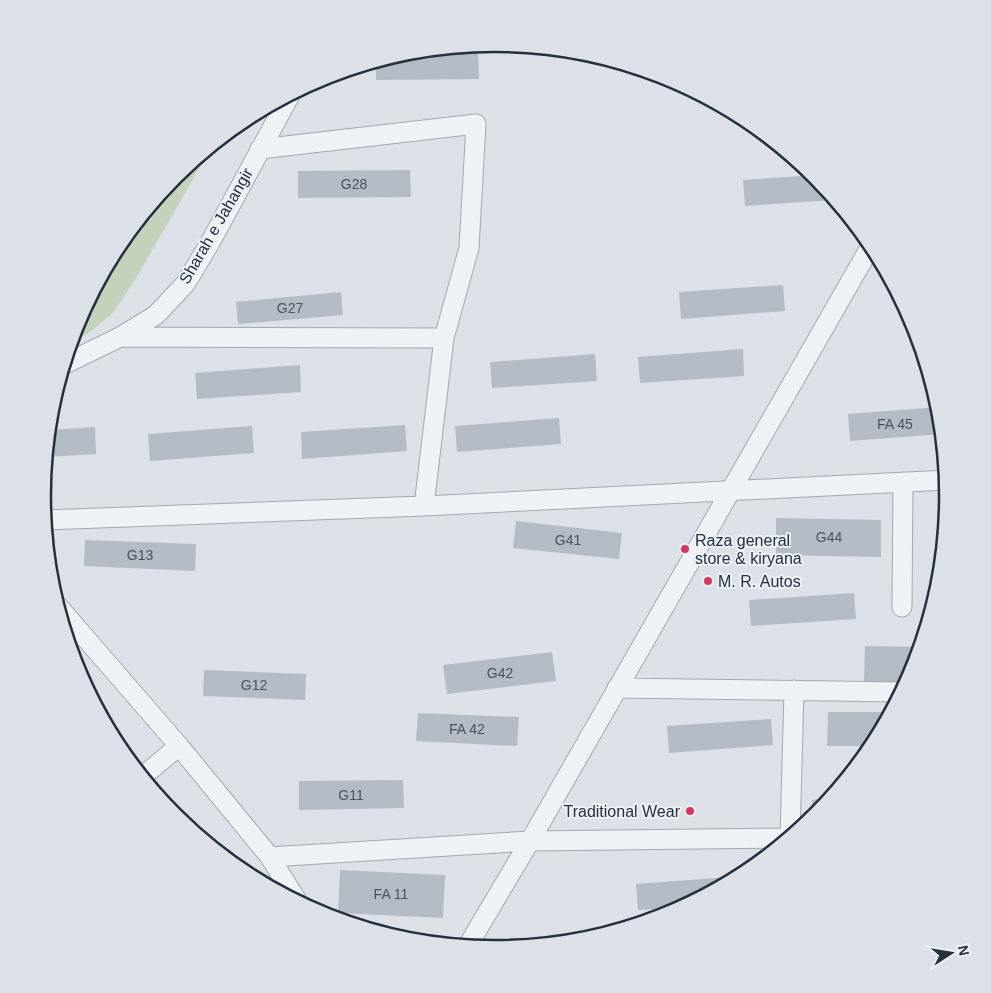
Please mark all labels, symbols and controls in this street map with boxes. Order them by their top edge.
street label: Sharah e Jahangir [176,165,256,287]
house number: G28 [341,176,367,192]
house number: G27 [277,300,303,316]
house number: FA 45 [877,416,913,432]
house number: G44 [816,529,842,545]
house number: G41 [555,532,581,548]
place label: Raza general store & kiryana [695,532,802,567]
marker: Raza general store & kiryana [679,543,691,555]
house number: G13 [127,547,153,563]
place label: M. R. Autos [718,573,801,590]
marker: M. R. Autos [702,575,714,587]
house number: G42 [487,665,513,681]
house number: G12 [241,677,267,693]
house number: FA 42 [449,721,485,737]
house number: G11 [338,787,364,803]
place label: Traditional Wear [564,803,681,820]
marker: Traditional Wear [684,805,696,817]
house number: FA 11 [374,886,409,902]
north arrow [926,928,976,978]
text: N [955,944,973,957]

